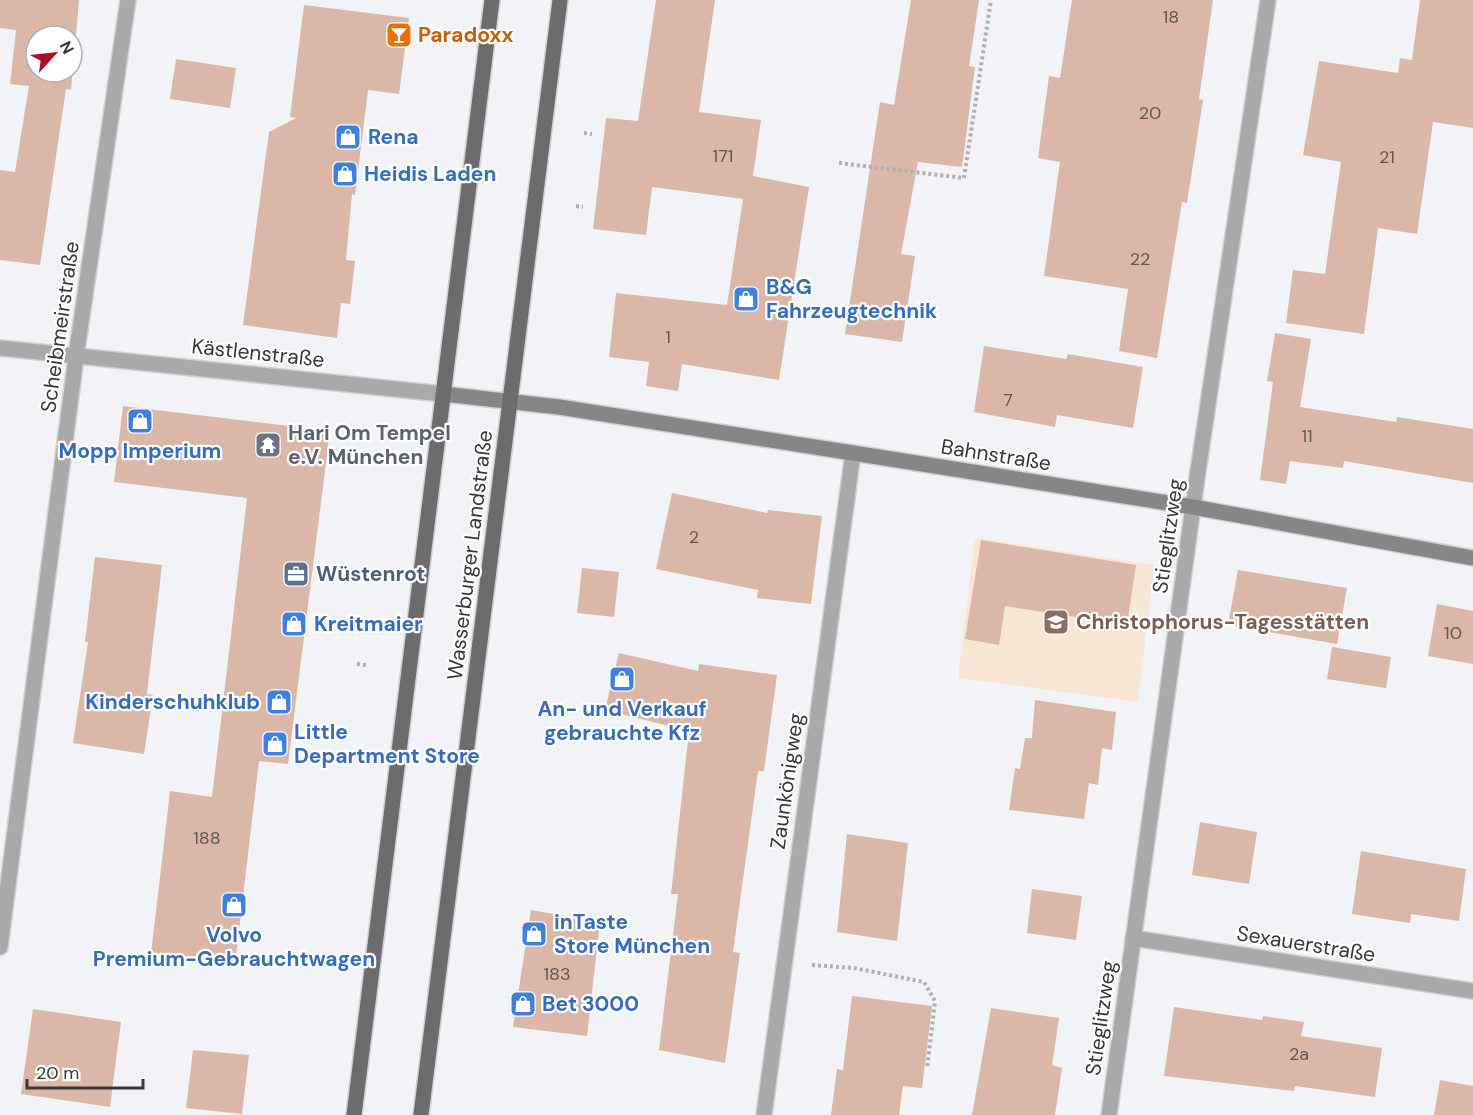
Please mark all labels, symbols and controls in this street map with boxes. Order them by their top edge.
house number: 18 [1163,5,1179,29]
bar icon: Paradoxx [384,20,414,50]
place label: Paradoxx [418,21,513,49]
north arrow [24,24,84,84]
text: N [55,37,79,57]
house number: 20 [1139,101,1161,125]
shop icon: Rena [333,122,363,152]
place label: Rena [368,123,419,151]
house number: 171 [713,144,733,168]
house number: 21 [1379,145,1395,169]
shop icon: Heidis Laden [330,159,360,189]
place label: Heidis Laden [364,160,496,188]
street label: Scheibmeirstraße [34,239,86,415]
house number: 22 [1130,247,1150,271]
place label: B&G Fahrzeugtechnik [766,273,937,325]
shop icon: B&G Fahrzeugtechnik [731,284,761,314]
house number: 1 [665,325,671,349]
street label: Kästlenstraße [190,332,326,374]
house number: 7 [1003,388,1013,412]
shop icon: Mopp Imperium [125,406,155,436]
place label: Hari Om Tempel e.V. München [288,419,451,471]
house number: 11 [1301,424,1313,448]
street label: Wasserburger Landstraße [441,428,499,682]
temple icon: Hari Om Tempel e.V. München [253,430,283,460]
street label: Bahnstraße [939,432,1053,478]
place label: Mopp Imperium [59,437,221,465]
street label: Stieglitzweg [1146,476,1190,595]
house number: 2 [689,525,699,549]
office icon: Wüstenrot [281,559,311,589]
place label: Wüstenrot [316,560,425,588]
school or university icon: Christophorus-Tagesstätten [1041,607,1071,637]
place label: Christophorus-Tagesstätten [1076,608,1369,636]
shop icon: Kreitmaier [279,609,309,639]
place label: Kreitmaier [314,610,423,638]
house number: 10 [1444,621,1462,645]
shop icon: An- und Verkauf gebrauchte Kfz [607,664,637,694]
shop icon: Kinderschuhklub [264,687,294,717]
place label: Kinderschuhklub [85,688,260,716]
place label: An- und Verkauf gebrauchte Kfz [537,695,707,747]
street label: Zaunkönigweg [764,711,810,851]
place label: Little Department Store [294,718,480,770]
shop icon: Little Department Store [260,729,290,759]
house number: 188 [193,826,221,850]
shop icon: Volvo Premium-Gebrauchtwagen [219,890,249,920]
place label: inTaste Store München [554,908,710,960]
shop icon: inTaste Store München [519,919,549,949]
street label: Sexauerstraße [1235,919,1377,969]
place label: Volvo Premium-Gebrauchtwagen [93,921,375,973]
street label: Stieglitzweg [1079,958,1123,1077]
house number: 183 [543,962,571,986]
shop icon: Bet 3000 [508,989,538,1019]
place label: Bet 3000 [542,990,639,1018]
house number: 2a [1289,1042,1309,1066]
scale bar [27,1052,142,1090]
text: 20 m [36,1061,79,1085]

